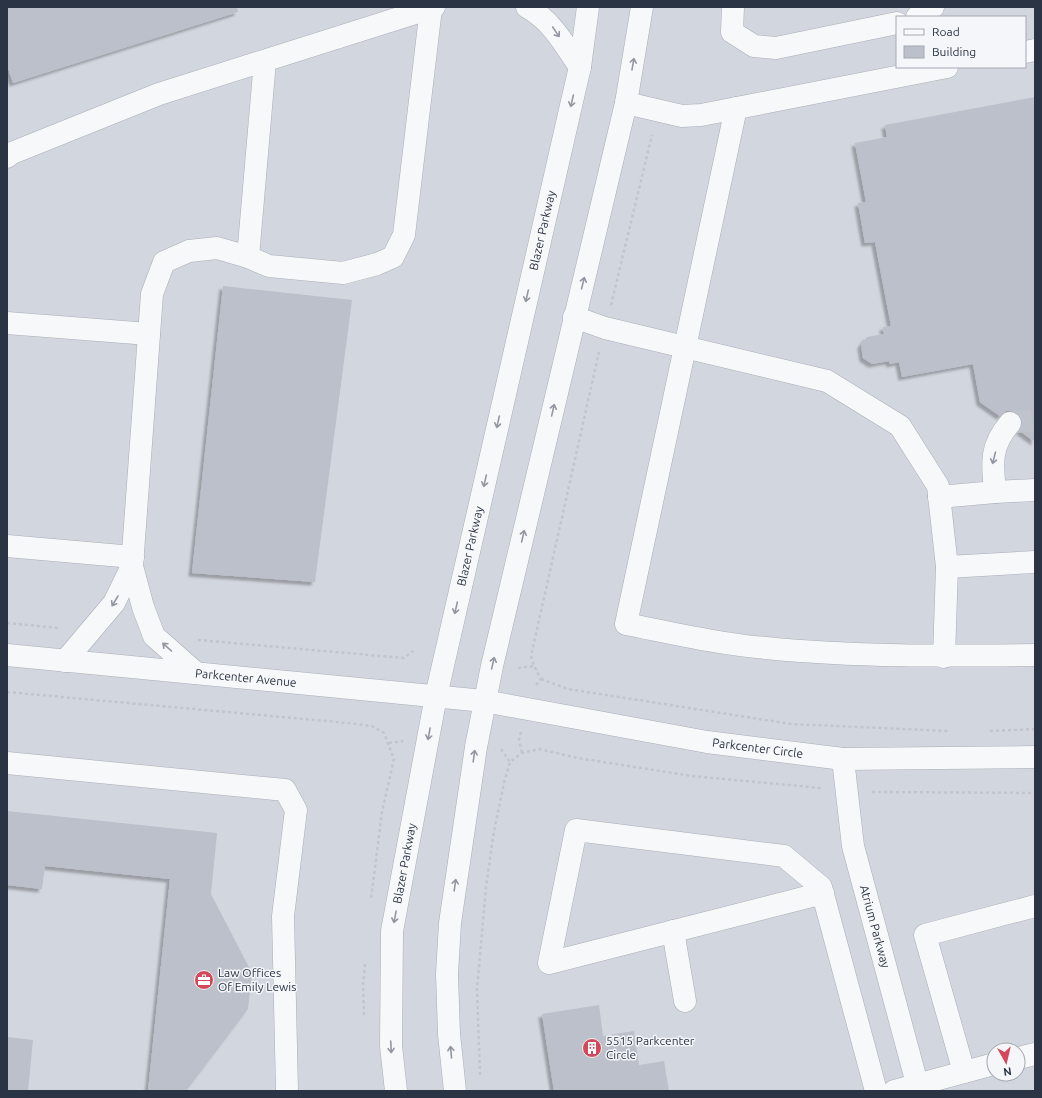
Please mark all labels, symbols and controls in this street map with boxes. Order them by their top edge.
legend [896,16,1026,68]
text: Road [932,25,960,38]
one-way arrow [552,26,560,37]
text: Building [932,45,976,58]
one-way arrow [629,58,637,71]
one-way arrow [568,94,576,107]
street label: Blazer Parkway [527,189,557,271]
one-way arrow [579,277,587,290]
one-way arrow [523,289,531,302]
one-way arrow [549,403,557,416]
one-way arrow [494,415,502,428]
one-way arrow [989,451,997,464]
one-way arrow [480,475,488,488]
street label: Blazer Parkway [454,505,485,587]
one-way arrow [519,530,527,543]
one-way arrow [110,595,118,607]
one-way arrow [451,601,459,614]
one-way arrow [162,643,173,652]
one-way arrow [489,656,497,669]
street label: Parkcenter Avenue [195,666,297,689]
one-way arrow [424,727,432,740]
street label: Parkcenter Circle [711,736,804,760]
one-way arrow [470,750,478,763]
street label: Blazer Parkway [390,822,418,905]
one-way arrow [451,878,459,891]
street label: Atrium Parkway [858,884,893,969]
one-way arrow [390,910,398,923]
place label: Law Offices Of Emily Lewis [218,966,296,993]
office icon: Law Offices Of Emily Lewis [193,969,215,991]
place label: 5515 Parkcenter Circle [606,1034,695,1061]
building icon: 5515 Parkcenter Circle [581,1037,603,1059]
one-way arrow [388,1040,395,1053]
north arrow [986,1042,1026,1082]
one-way arrow [447,1046,455,1059]
text: N [1002,1065,1012,1078]

